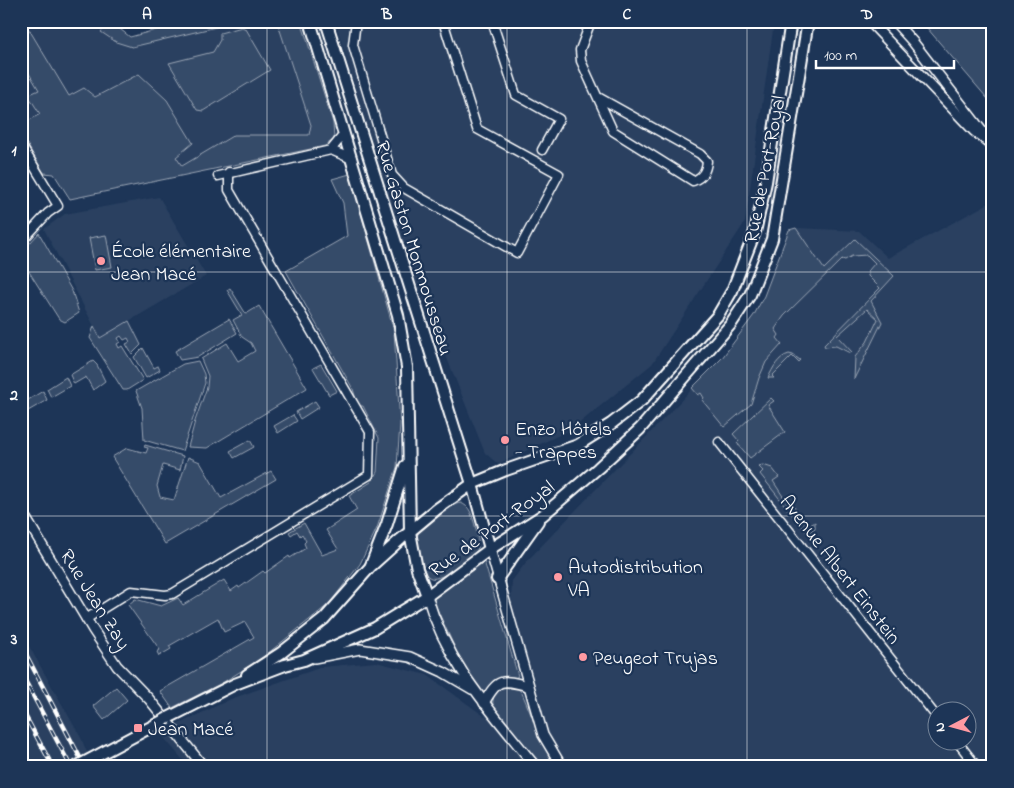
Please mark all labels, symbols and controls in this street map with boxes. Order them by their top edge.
text: A [142,3,152,27]
text: B [381,3,393,27]
text: C [623,3,632,27]
text: D [860,3,873,27]
scale bar [816,38,954,70]
text: 100 m [824,45,857,67]
street label: Rue de Port-Royal [738,93,795,246]
street label: Rue Gaston Monmousseau [366,138,459,360]
text: 1 [11,139,17,163]
place label: École élémentaire Jean Macé [111,238,251,290]
marker: École élémentaire Jean Macé [95,255,107,267]
text: 2 [9,384,18,408]
place label: Enzo Hôtels - Trappes [515,416,612,468]
marker: Enzo Hôtels - Trappes [499,434,511,446]
street label: Rue de Port-Royal [423,474,561,586]
street label: Avenue Albert Einstein [771,490,907,652]
street label: Rue Jean Zay [51,544,136,656]
place label: Autodistribution VA [567,554,703,606]
marker: Autodistribution VA [552,571,564,583]
text: 3 [10,628,18,652]
place label: Peugeot Trujas [593,645,718,675]
marker: Peugeot Trujas [577,651,589,663]
north arrow [926,700,976,750]
place label: Jean Macé [148,716,233,745]
text: N [930,721,951,733]
marker: Jean Macé [132,722,144,734]

